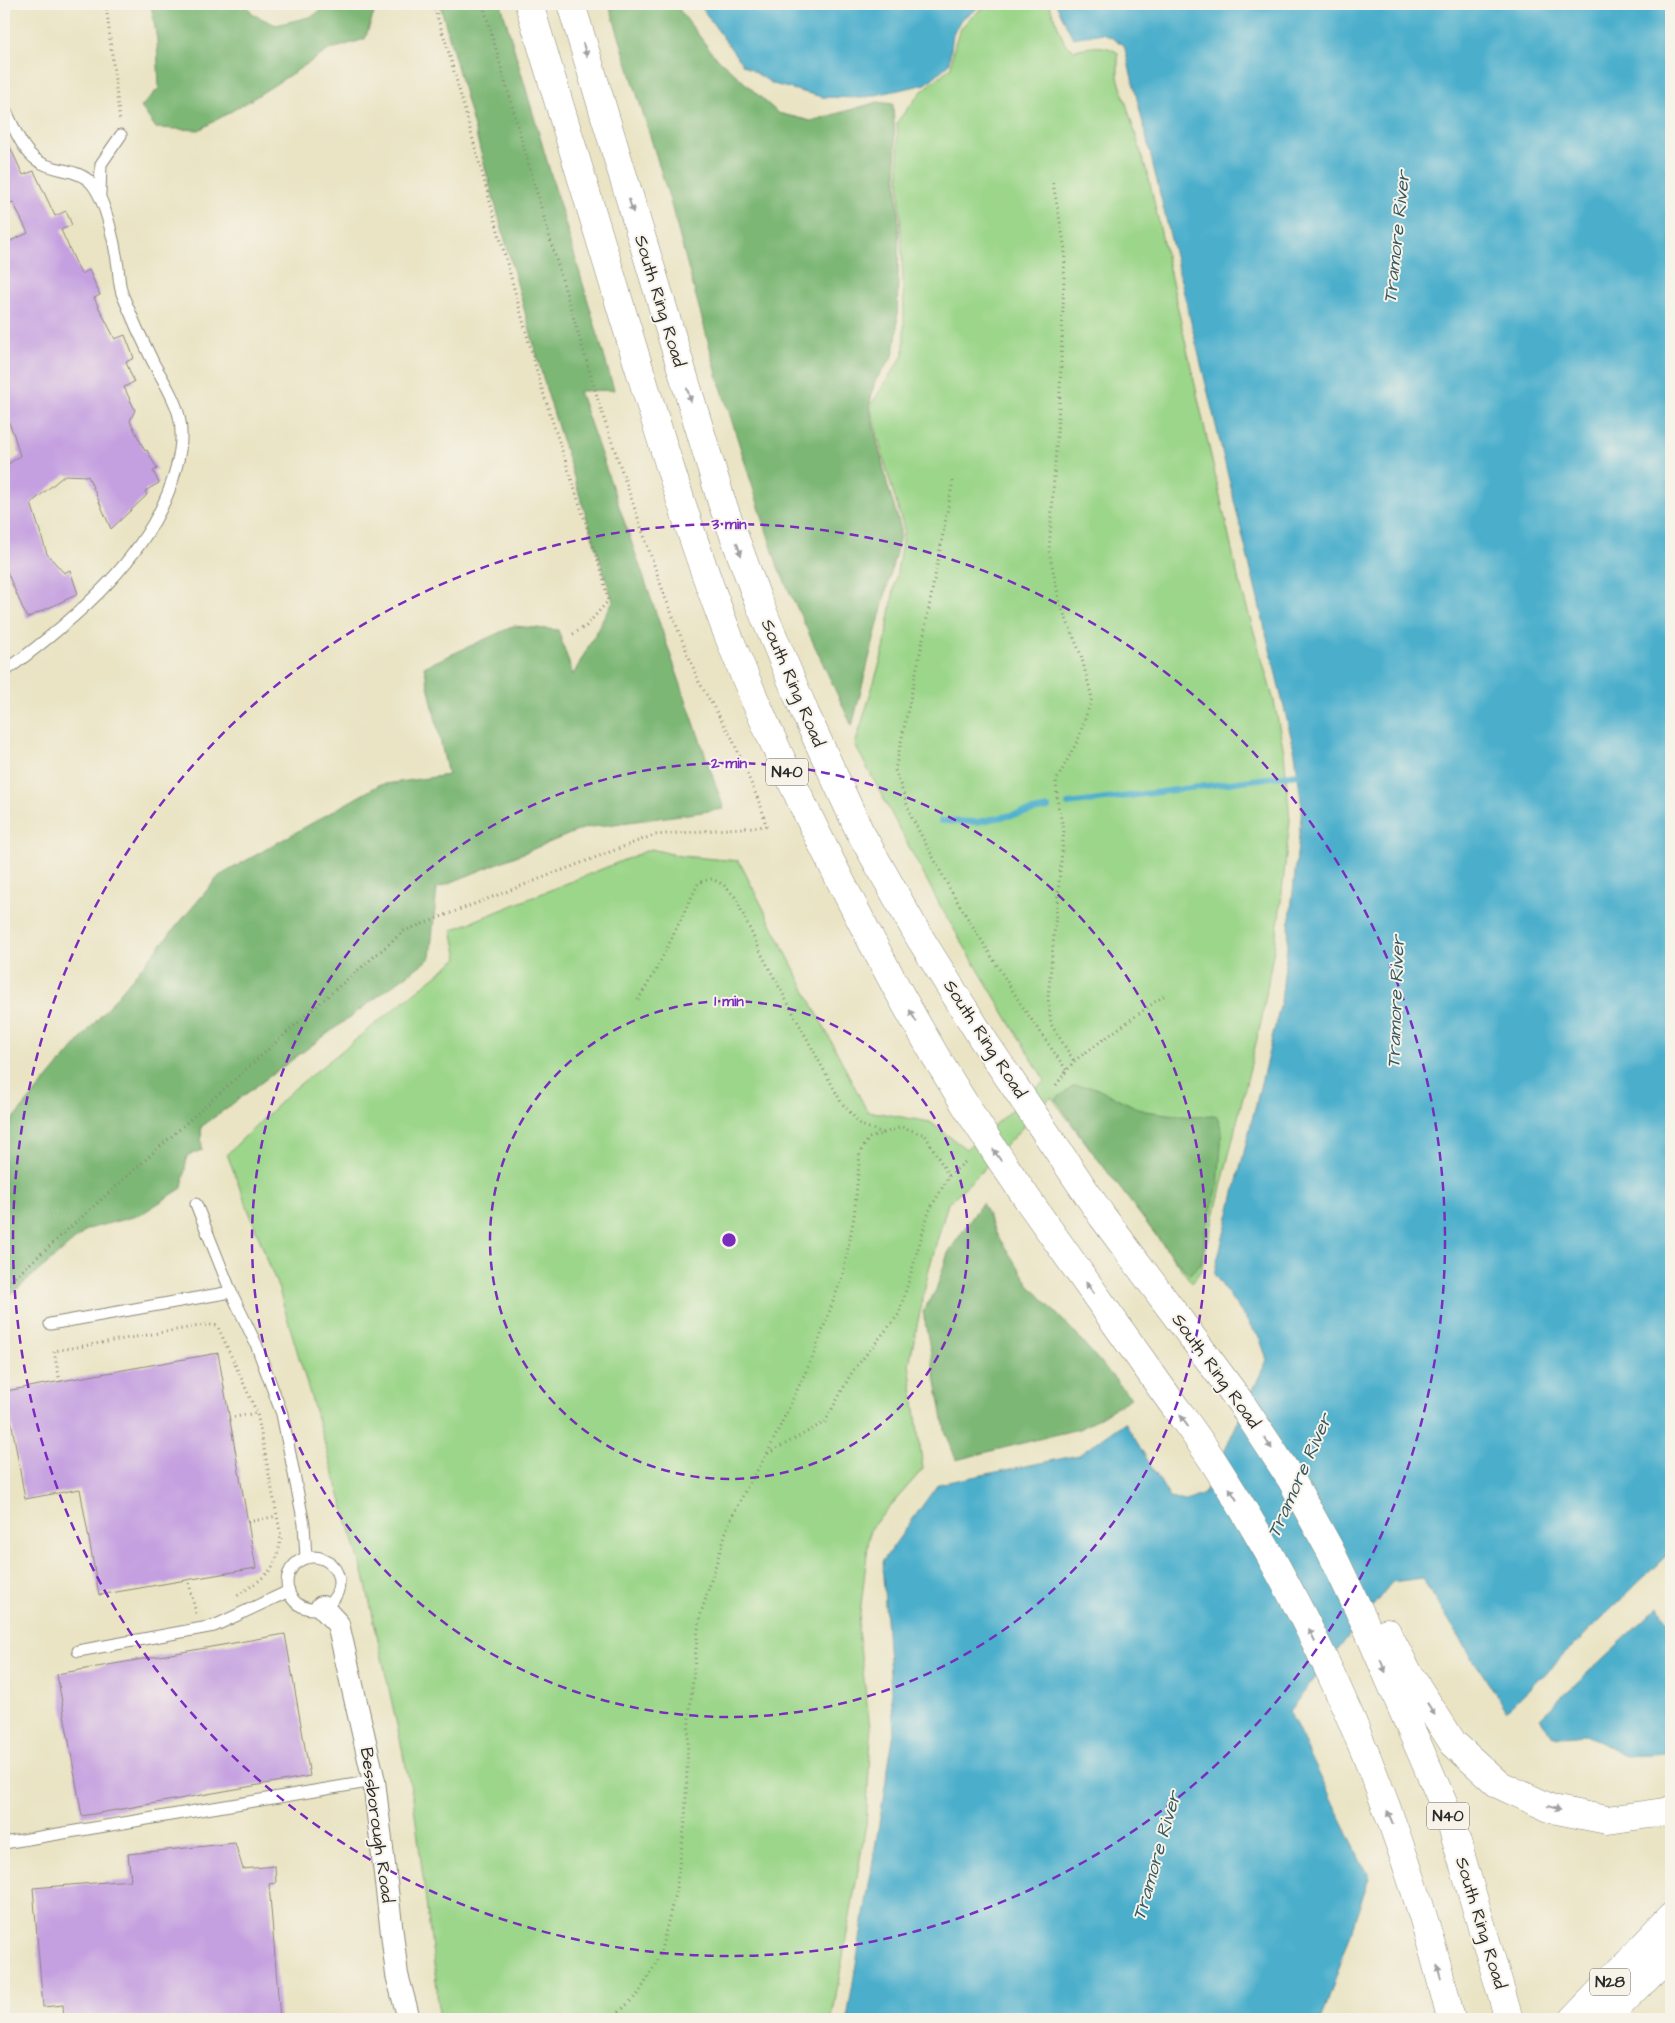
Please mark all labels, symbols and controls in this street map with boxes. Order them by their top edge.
one-way arrow [581,43,589,58]
water label: Tramore River [1377,167,1418,304]
one-way arrow [628,199,636,214]
street label: South Ring Road [627,232,692,370]
one-way arrow [685,388,693,403]
text: 3 min [710,514,747,535]
one-way arrow [736,542,743,557]
street label: South Ring Road [754,615,831,751]
text: 2 min [710,753,748,774]
road number: N40 [766,759,808,786]
water label: Tramore River [1380,933,1412,1069]
street label: South Ring Road [936,975,1033,1104]
text: 1 min [714,991,744,1012]
one-way arrow [909,1009,918,1023]
one-way arrow [993,1148,1002,1162]
centre of rings [720,1231,738,1249]
one-way arrow [1085,1281,1095,1295]
street label: South Ring Road [1165,1308,1266,1434]
water label: Tramore River [1261,1408,1340,1542]
one-way arrow [1179,1414,1189,1428]
one-way arrow [1263,1437,1272,1450]
one-way arrow [1228,1487,1238,1500]
one-way arrow [1308,1628,1316,1643]
one-way arrow [1380,1659,1388,1673]
one-way arrow [1426,1702,1436,1715]
street label: Bessborough Road [353,1746,400,1905]
water label: Tramore River [1126,1786,1189,1924]
road number: N40 [1427,1802,1469,1830]
one-way arrow [1546,1805,1561,1813]
one-way arrow [1386,1810,1394,1824]
street label: South Ring Road [1448,1854,1513,1992]
one-way arrow [1434,1965,1442,1980]
road number: N28 [1590,1968,1630,1995]

